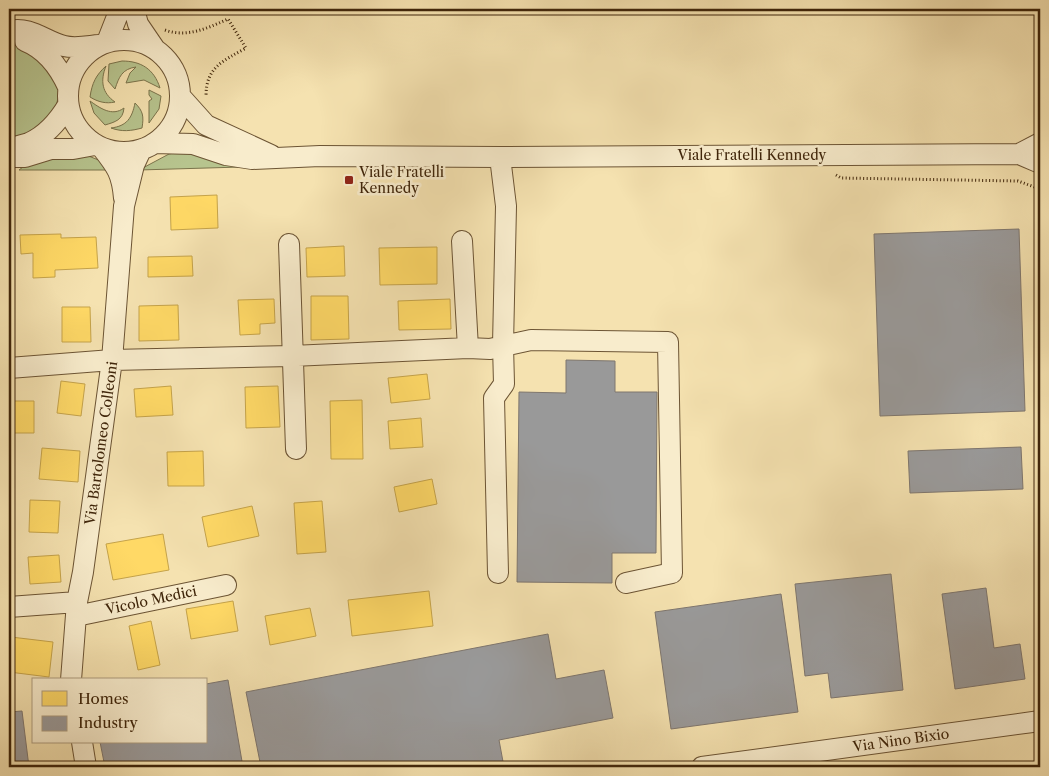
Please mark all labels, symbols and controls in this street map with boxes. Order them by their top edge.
street label: Viale Fratelli Kennedy [677,146,827,164]
place label: Viale Fratelli Kennedy [358,163,444,197]
marker: Viale Fratelli Kennedy [343,174,355,186]
street label: Via Bartolomeo Colleoni [80,360,121,527]
street label: Vicolo Medici [103,582,198,619]
legend [32,678,208,744]
text: Homes [78,689,129,708]
text: Industry [78,713,138,732]
street label: Via Nino Bixio [851,724,950,756]

